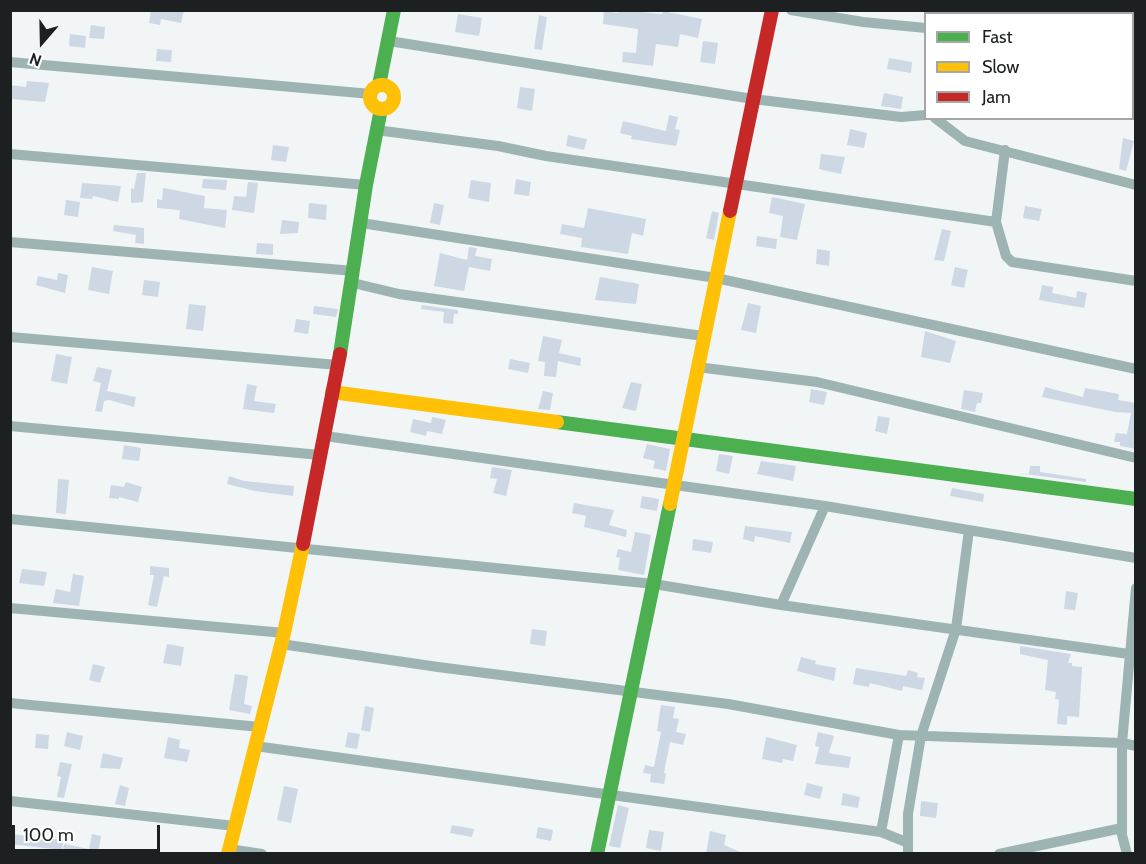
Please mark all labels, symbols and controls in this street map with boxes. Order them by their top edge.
north arrow [12,12,72,72]
legend [924,12,1134,120]
text: Fast [982,26,1013,48]
text: N [27,49,44,70]
text: Slow [982,56,1019,78]
text: Jam [982,86,1011,108]
scale bar [15,813,164,851]
text: 100 m [23,824,74,846]

